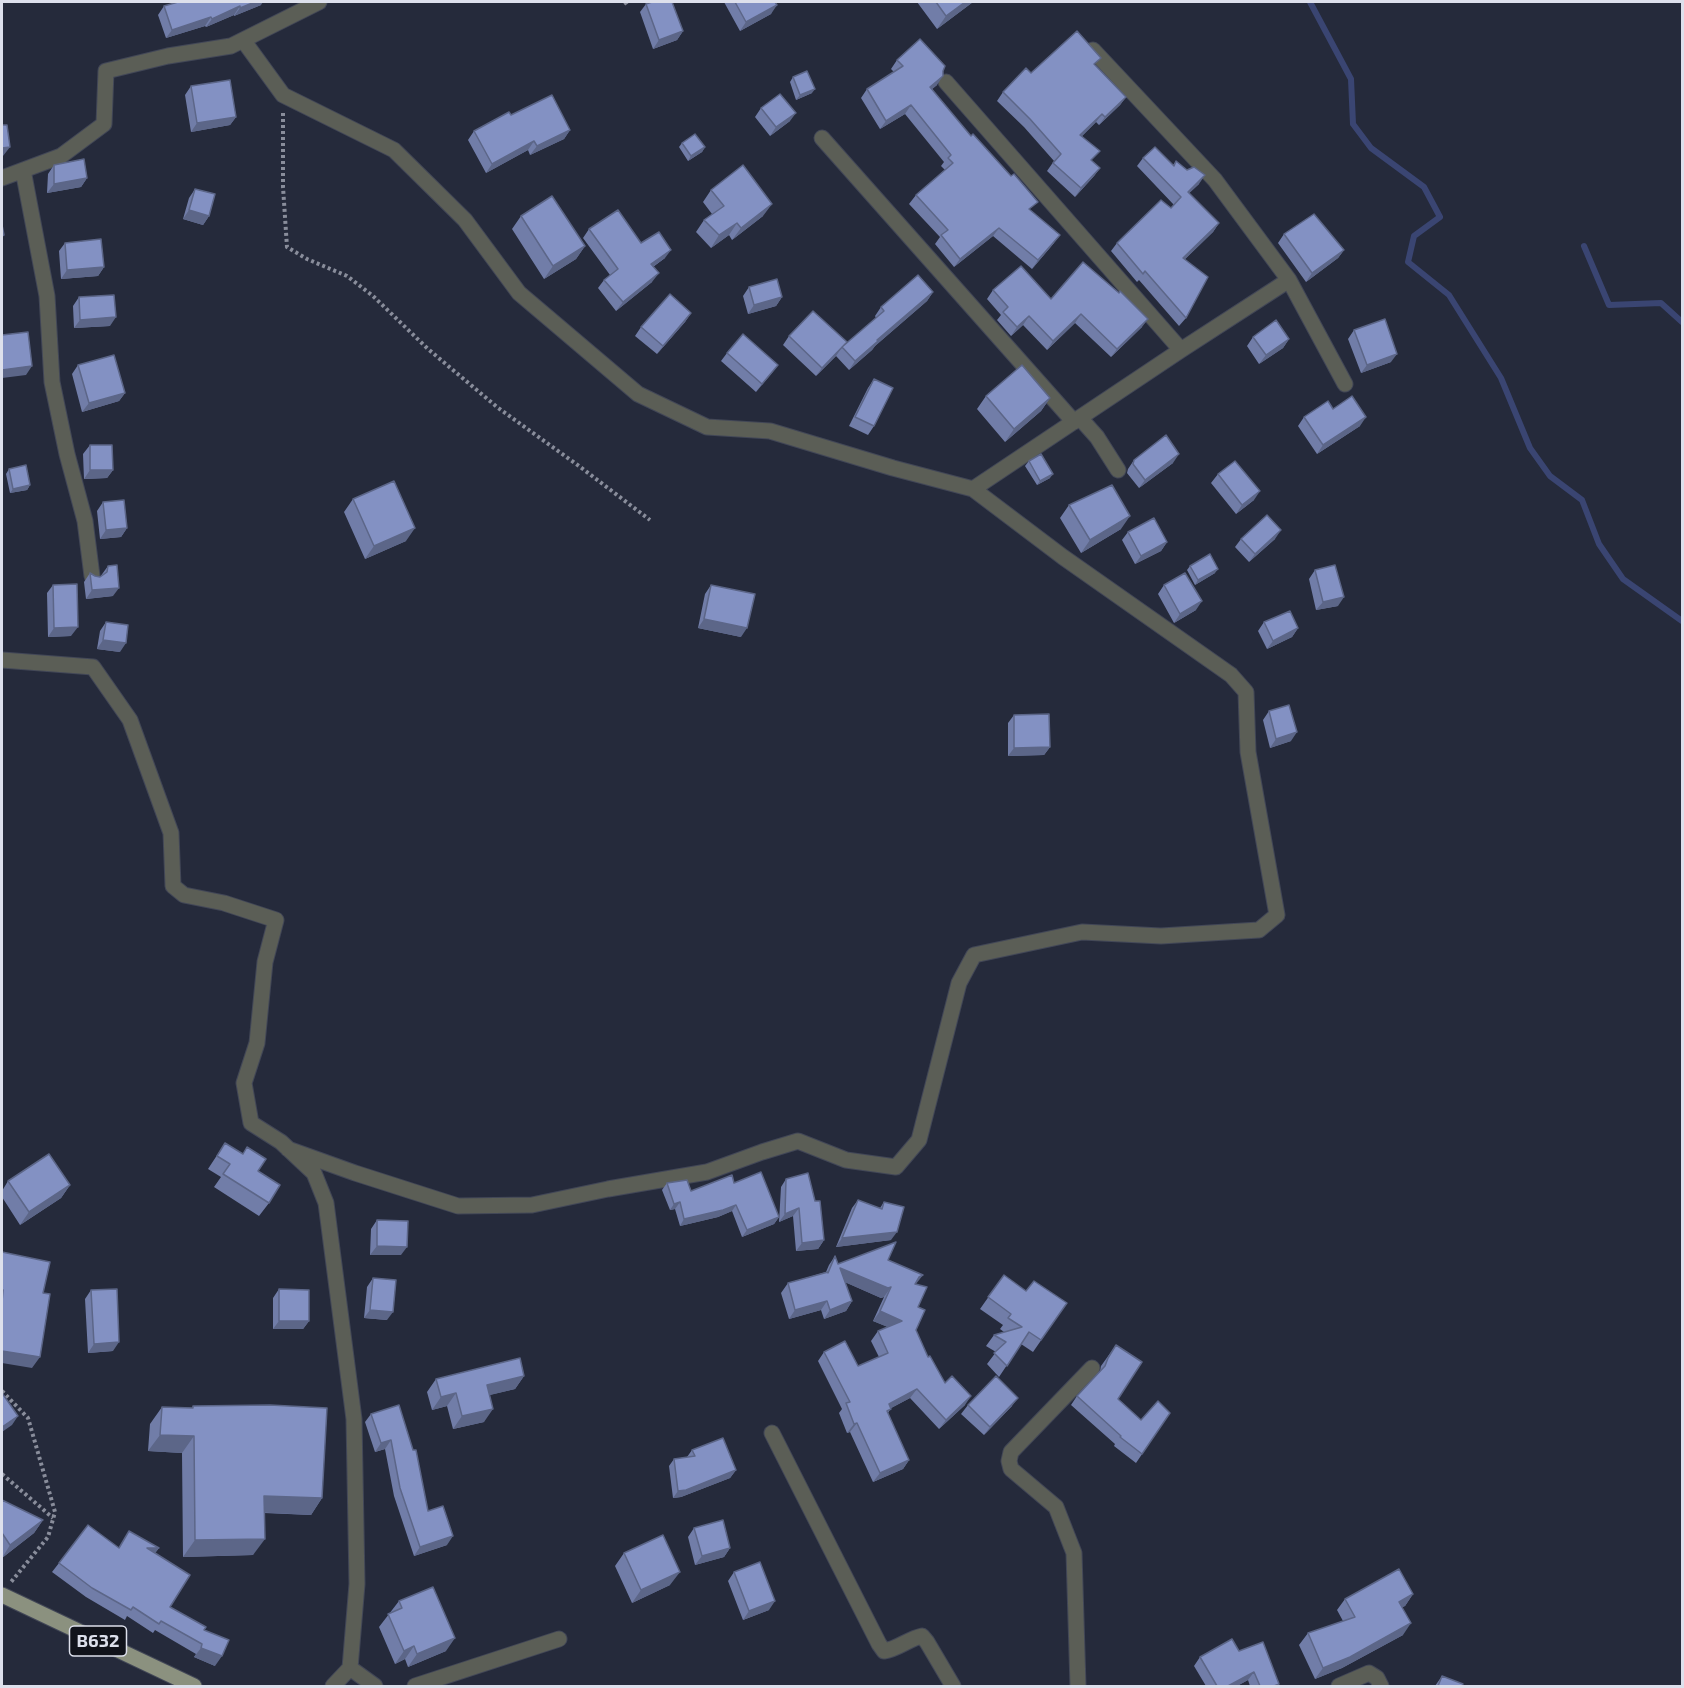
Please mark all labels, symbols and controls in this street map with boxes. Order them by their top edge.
road number: B632 [70,1626,126,1656]

